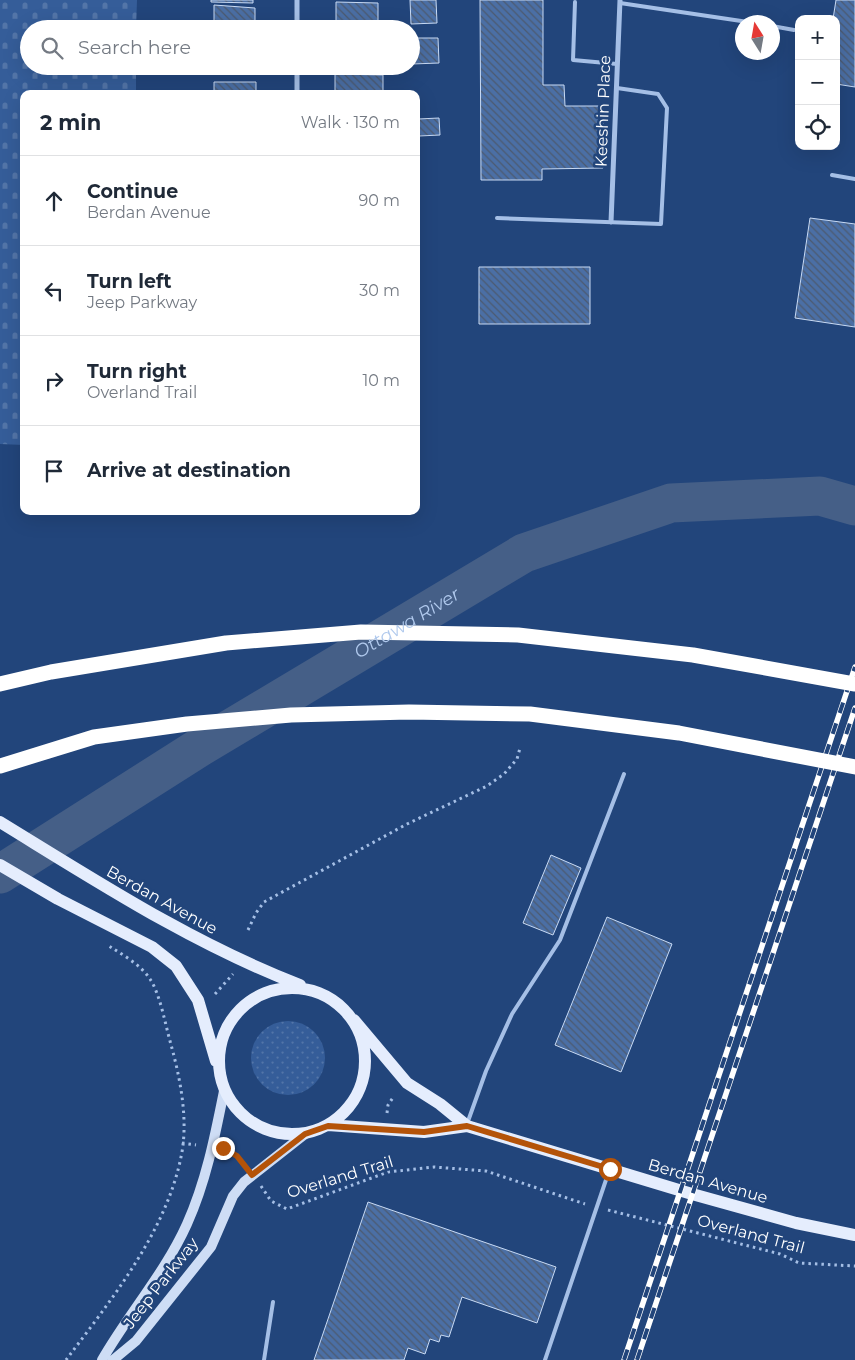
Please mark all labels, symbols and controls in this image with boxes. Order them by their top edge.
north arrow [735,15,780,60]
map controls [795,15,840,150]
button: + [795,15,840,60]
search box [20,20,420,75]
icon: search [38,34,66,62]
text: Search here [78,36,191,59]
street label: Keeshin Place [592,55,614,167]
button: − [795,60,840,105]
button: locate [795,105,840,150]
text: 2 min [40,110,101,135]
text: Walk · 130 m [301,113,400,132]
text: Continue [87,180,178,203]
icon: ahead [40,187,68,215]
text: 90 m [358,191,400,210]
text: Berdan Avenue [87,203,211,222]
text: Turn left [87,270,172,293]
icon: left [40,277,68,305]
text: 30 m [359,281,400,300]
text: Jeep Parkway [87,293,197,312]
text: Turn right [87,360,187,383]
icon: right [40,367,68,395]
text: 10 m [362,371,400,390]
text: Overland Trail [87,383,197,402]
icon: arrive [40,457,68,485]
text: Arrive at destination [87,459,291,482]
water label: Ottawa River [350,583,464,663]
street label: Berdan Avenue [103,862,221,938]
route end [212,1137,235,1160]
street label: Overland Trail [285,1152,395,1202]
street label: Berdan Avenue [646,1155,770,1207]
route start [599,1158,622,1181]
street label: Overland Trail [695,1211,807,1257]
street label: Jeep Parkway [119,1234,203,1333]

